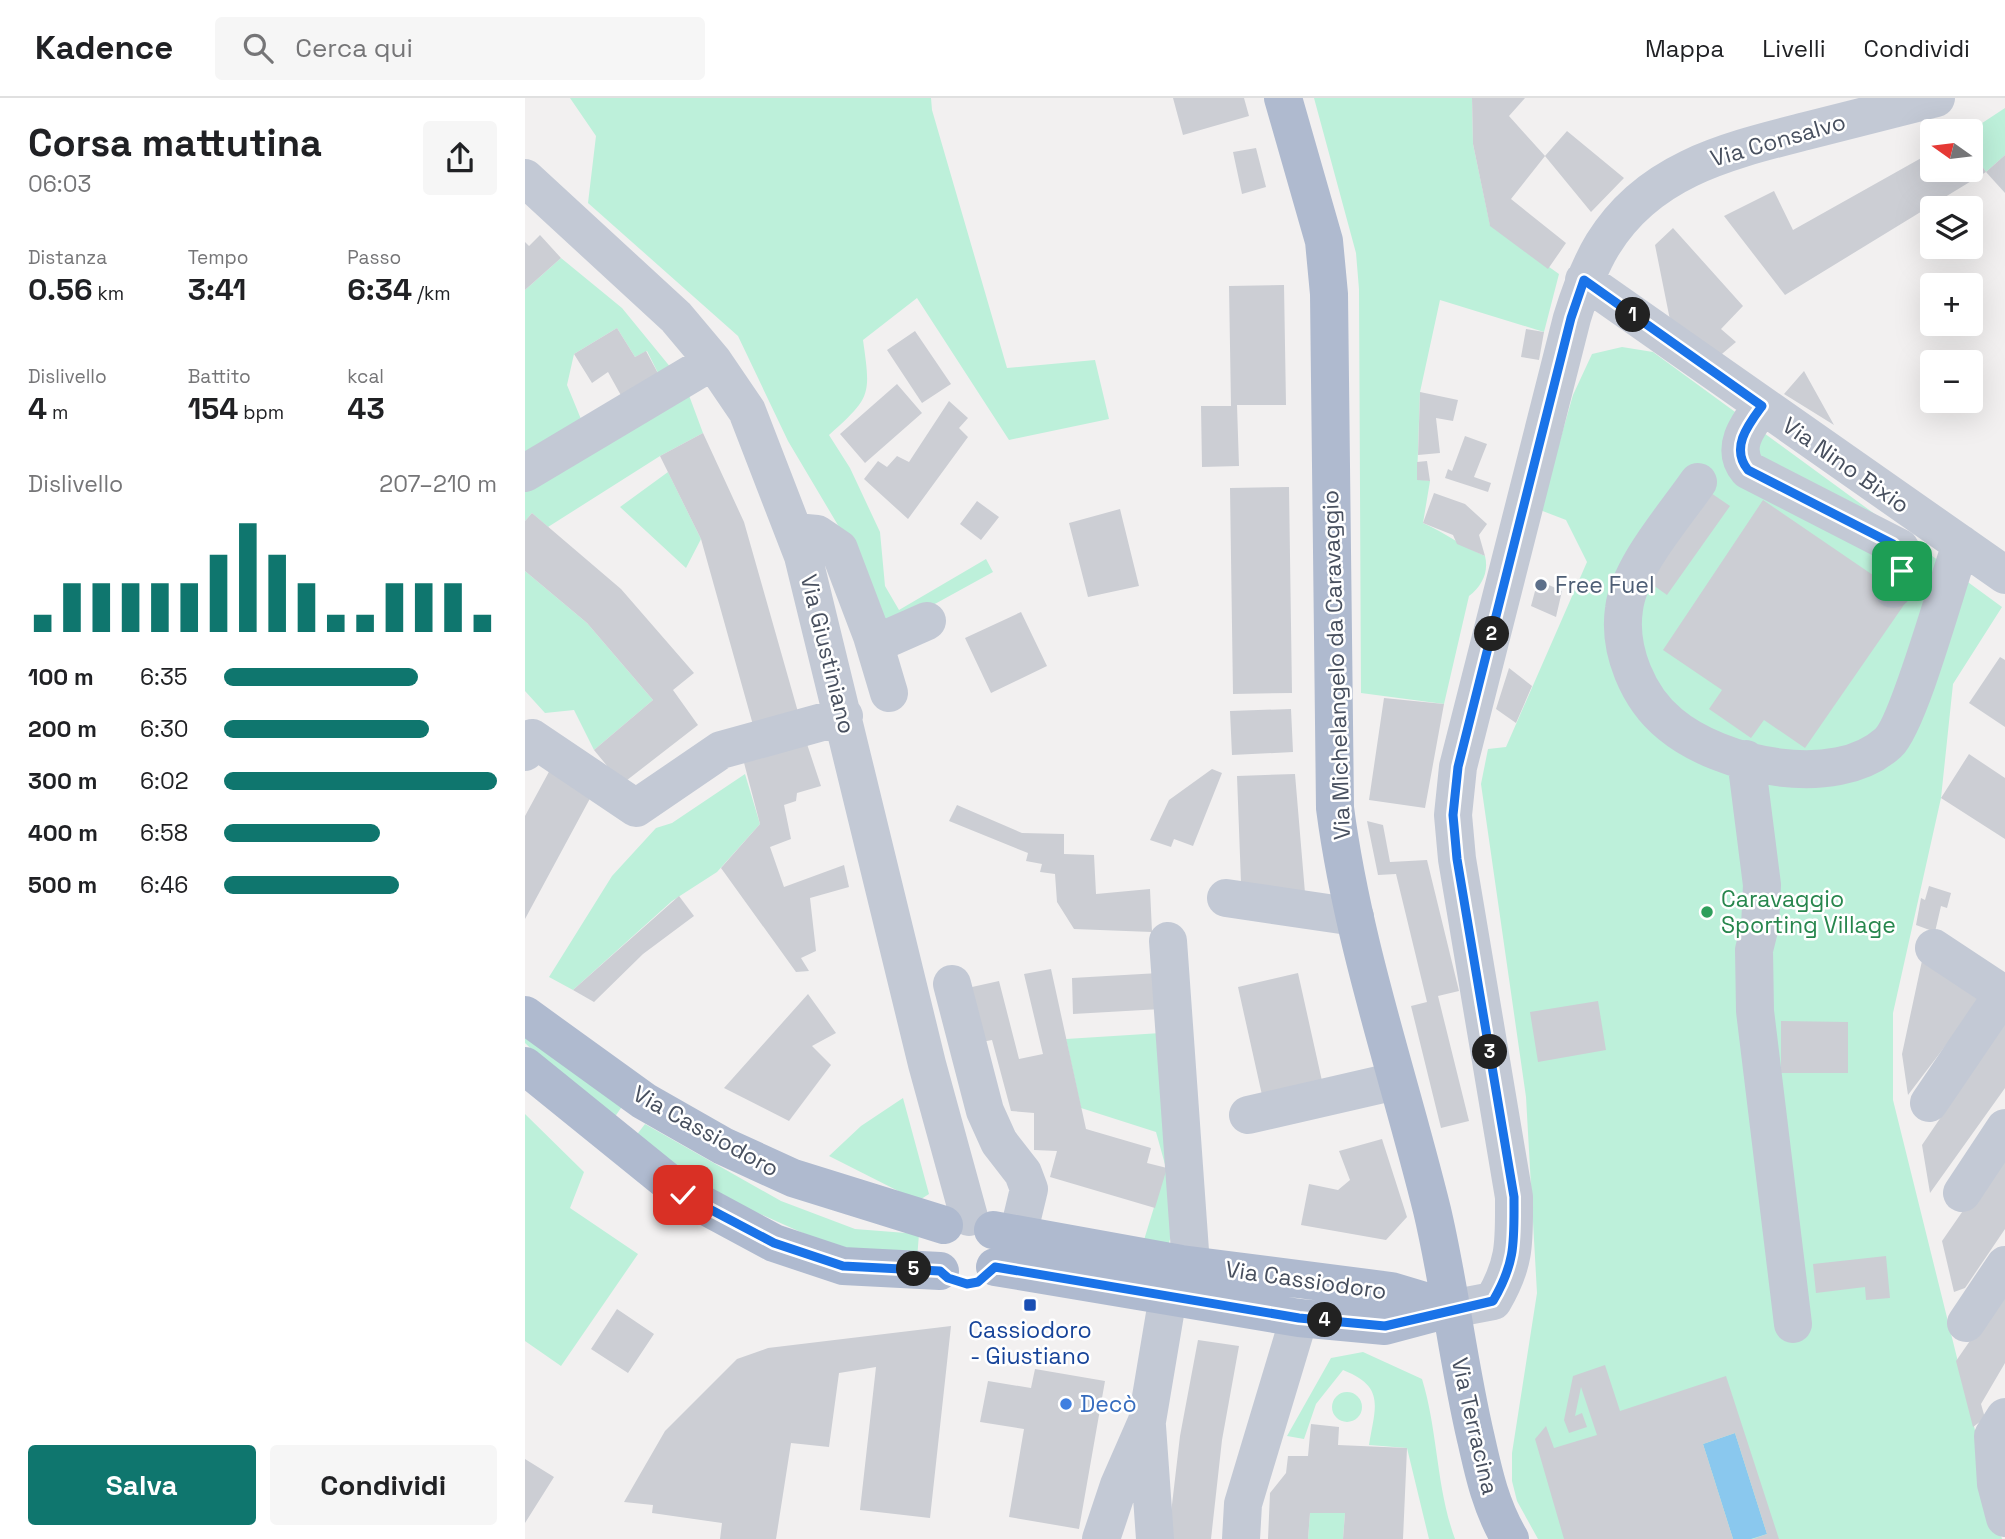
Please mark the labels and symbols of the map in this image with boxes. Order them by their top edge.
street label: Via Consalvo [1707,106,1849,174]
north arrow [1920,119,1983,182]
pin: 1 [1615,298,1651,332]
street label: Via Nino Bixio [1777,410,1915,520]
street label: Via Michelangelo da Caravaggio [1315,489,1357,841]
pin [1872,541,1932,601]
place label: Free Fuel [1555,570,1655,600]
street label: Via Giustiniano [794,571,862,737]
marker: Free Fuel [1533,577,1549,593]
pin: 2 [1475,616,1509,652]
place label: Caravaggio Sporting Village [1721,884,1896,940]
marker: Caravaggio Sporting Village [1699,904,1715,920]
pin: 3 [1473,1034,1507,1070]
street label: Via Cassiodoro [628,1078,784,1184]
pin [653,1165,713,1225]
pin: 5 [897,1252,931,1286]
street label: Via Cassiodoro [1223,1254,1389,1306]
marker: Cassiodoro - Giustiano [1022,1297,1038,1313]
pin: 4 [1307,1302,1343,1338]
place label: Cassiodoro - Giustiano [968,1315,1092,1371]
street label: Via Terracina [1445,1355,1505,1497]
place label: Decò [1080,1389,1137,1419]
marker: Decò [1058,1396,1074,1412]

